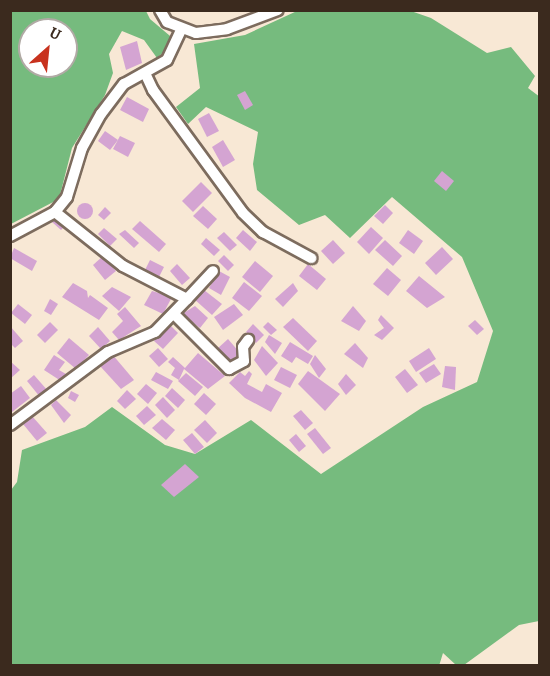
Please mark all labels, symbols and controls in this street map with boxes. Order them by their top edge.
north arrow [18,18,78,78]
text: U [46,22,65,46]

